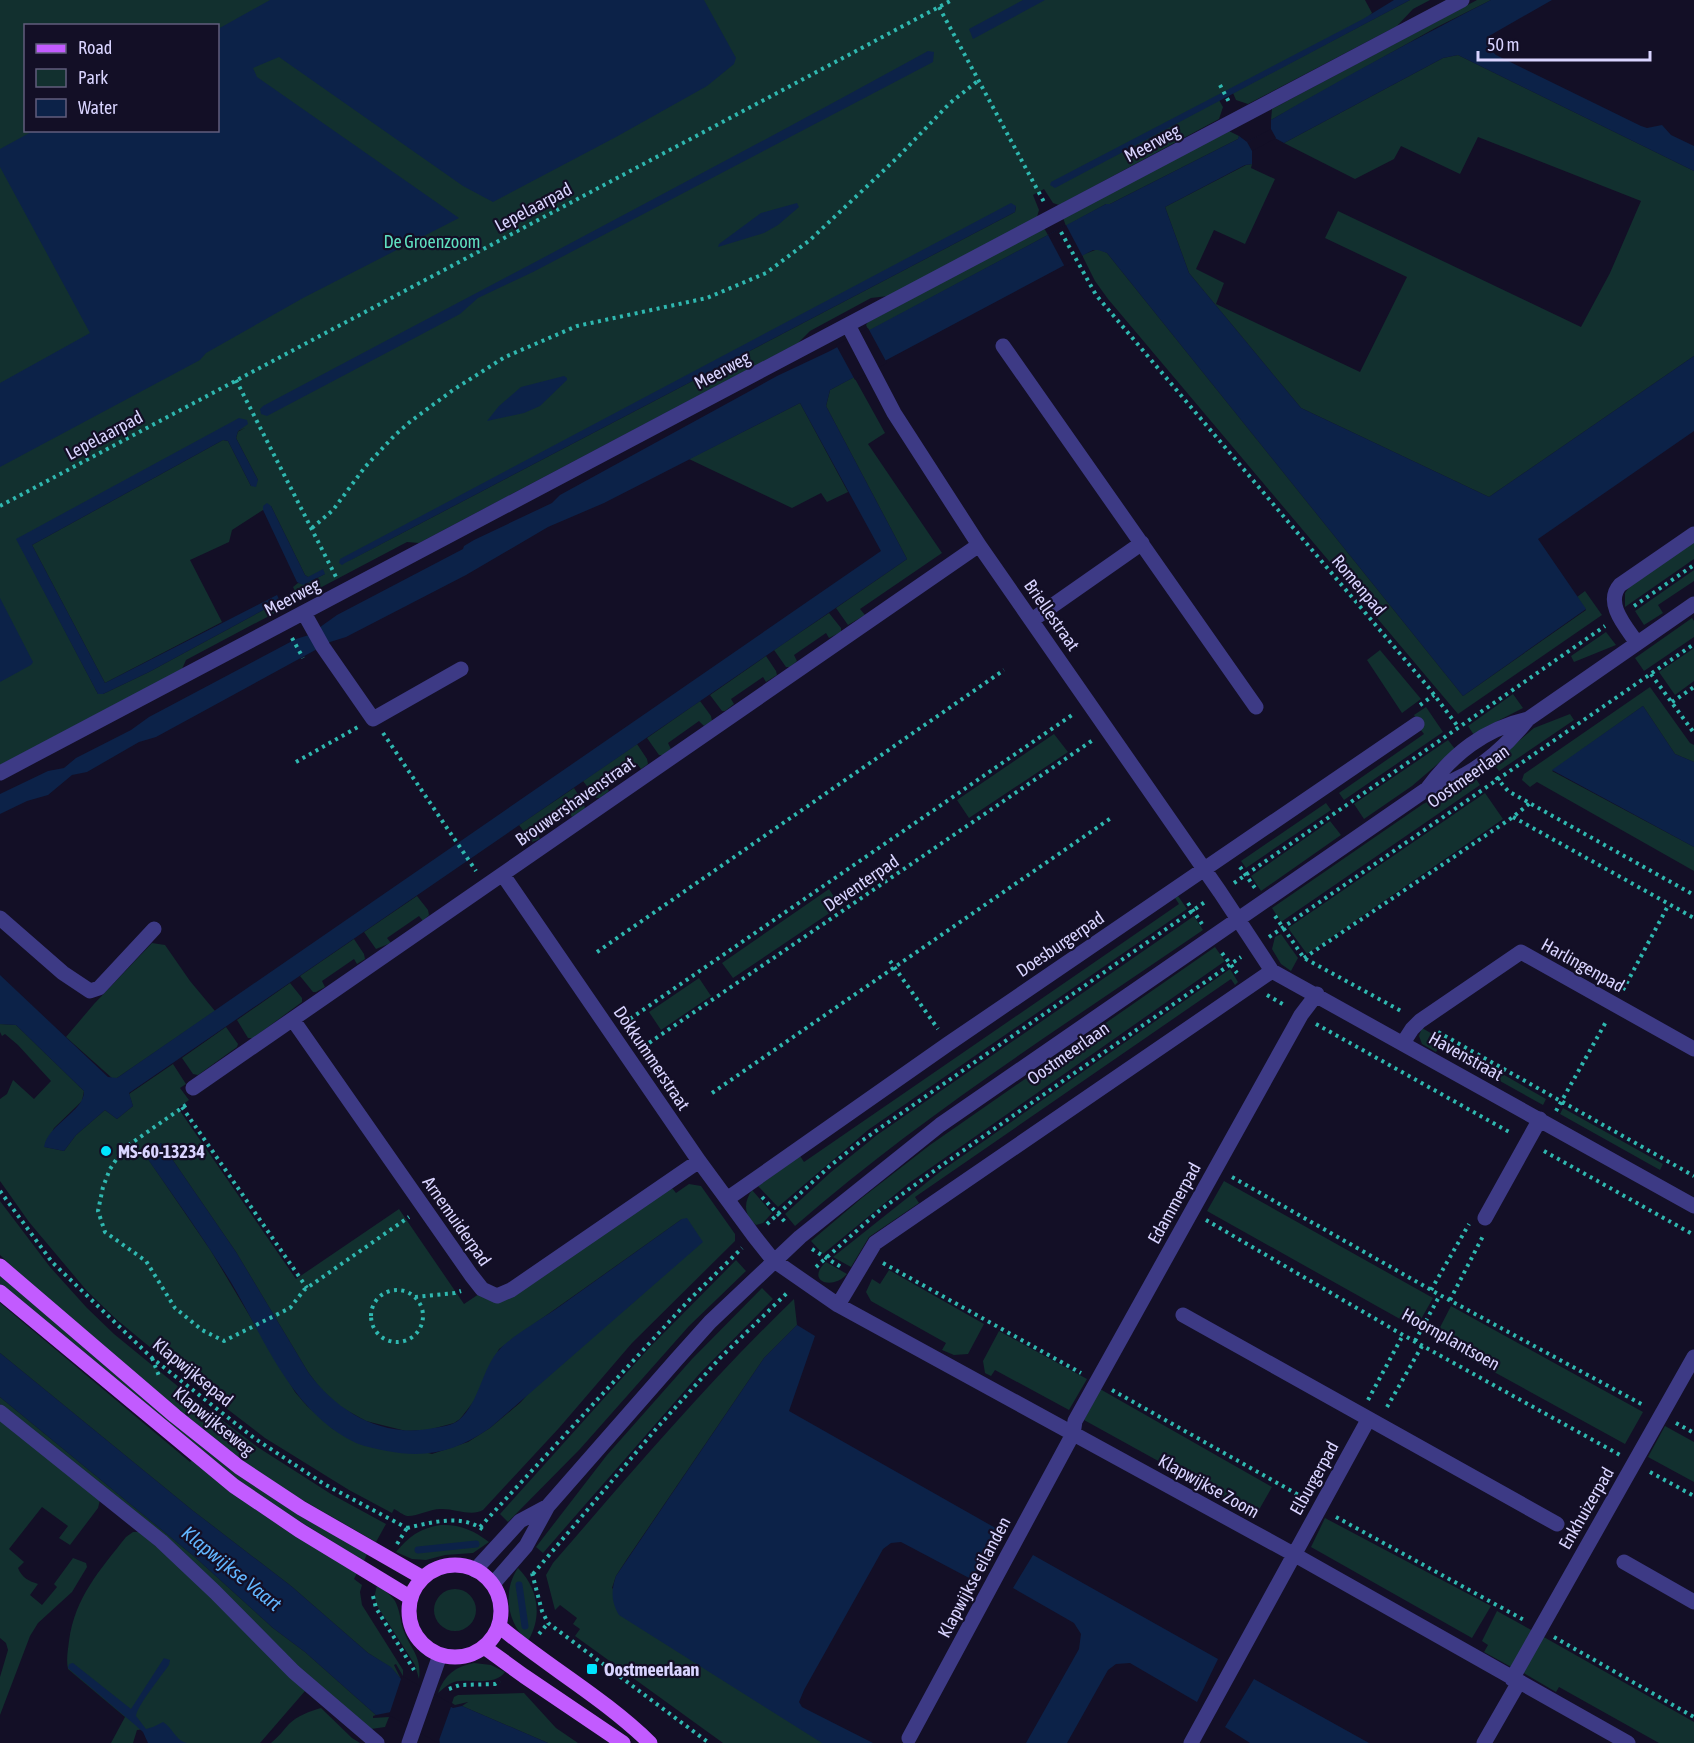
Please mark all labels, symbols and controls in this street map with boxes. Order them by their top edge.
legend [24,24,219,132]
scale bar [1478,24,1650,62]
text: 50 m [1487,34,1519,55]
text: Road [78,37,112,58]
text: Park [78,67,108,88]
text: Water [78,97,118,118]
street label: Meerweg [1121,120,1184,166]
street label: Lepelaarpad [491,178,575,236]
park label: De Groenzoom [383,231,481,252]
street label: Meerweg [691,347,754,393]
street label: Lepelaarpad [62,406,146,464]
street label: Romenpad [1328,550,1390,620]
street label: Meerweg [261,574,324,620]
street label: Briellestraat [1020,575,1084,655]
street label: Oostmeerlaan [1423,740,1513,812]
street label: Brouwershavenstraat [511,752,639,850]
street label: Deventerpad [819,850,903,916]
street label: Doesburgerpad [1012,907,1108,981]
street label: Harlingenpad [1538,934,1628,996]
street label: Dokkummerstraat [609,1002,695,1114]
street label: Oostmeerlaan [1023,1017,1113,1089]
street label: Havenstraat [1425,1027,1507,1085]
place label: MS-60-13234 [118,1141,205,1162]
marker: MS-60-13234 [99,1144,113,1158]
street label: Edammerpad [1143,1159,1205,1247]
street label: Arnemuiderpad [418,1172,496,1270]
street label: Hoornplantsoen [1398,1303,1504,1375]
street label: Klapwijksepad [149,1333,237,1411]
street label: Klapwijkseweg [169,1382,259,1460]
street label: Elburgerpad [1285,1438,1343,1518]
street label: Klapwijkse Zoom [1155,1450,1263,1522]
street label: Enkhuizerpad [1554,1463,1618,1553]
street label: Klapwijkse eilanden [933,1513,1015,1641]
water label: Klapwijkse Vaart [178,1521,287,1615]
place label: Oostmeerlaan [604,1659,700,1680]
marker: Oostmeerlaan [585,1662,599,1676]

